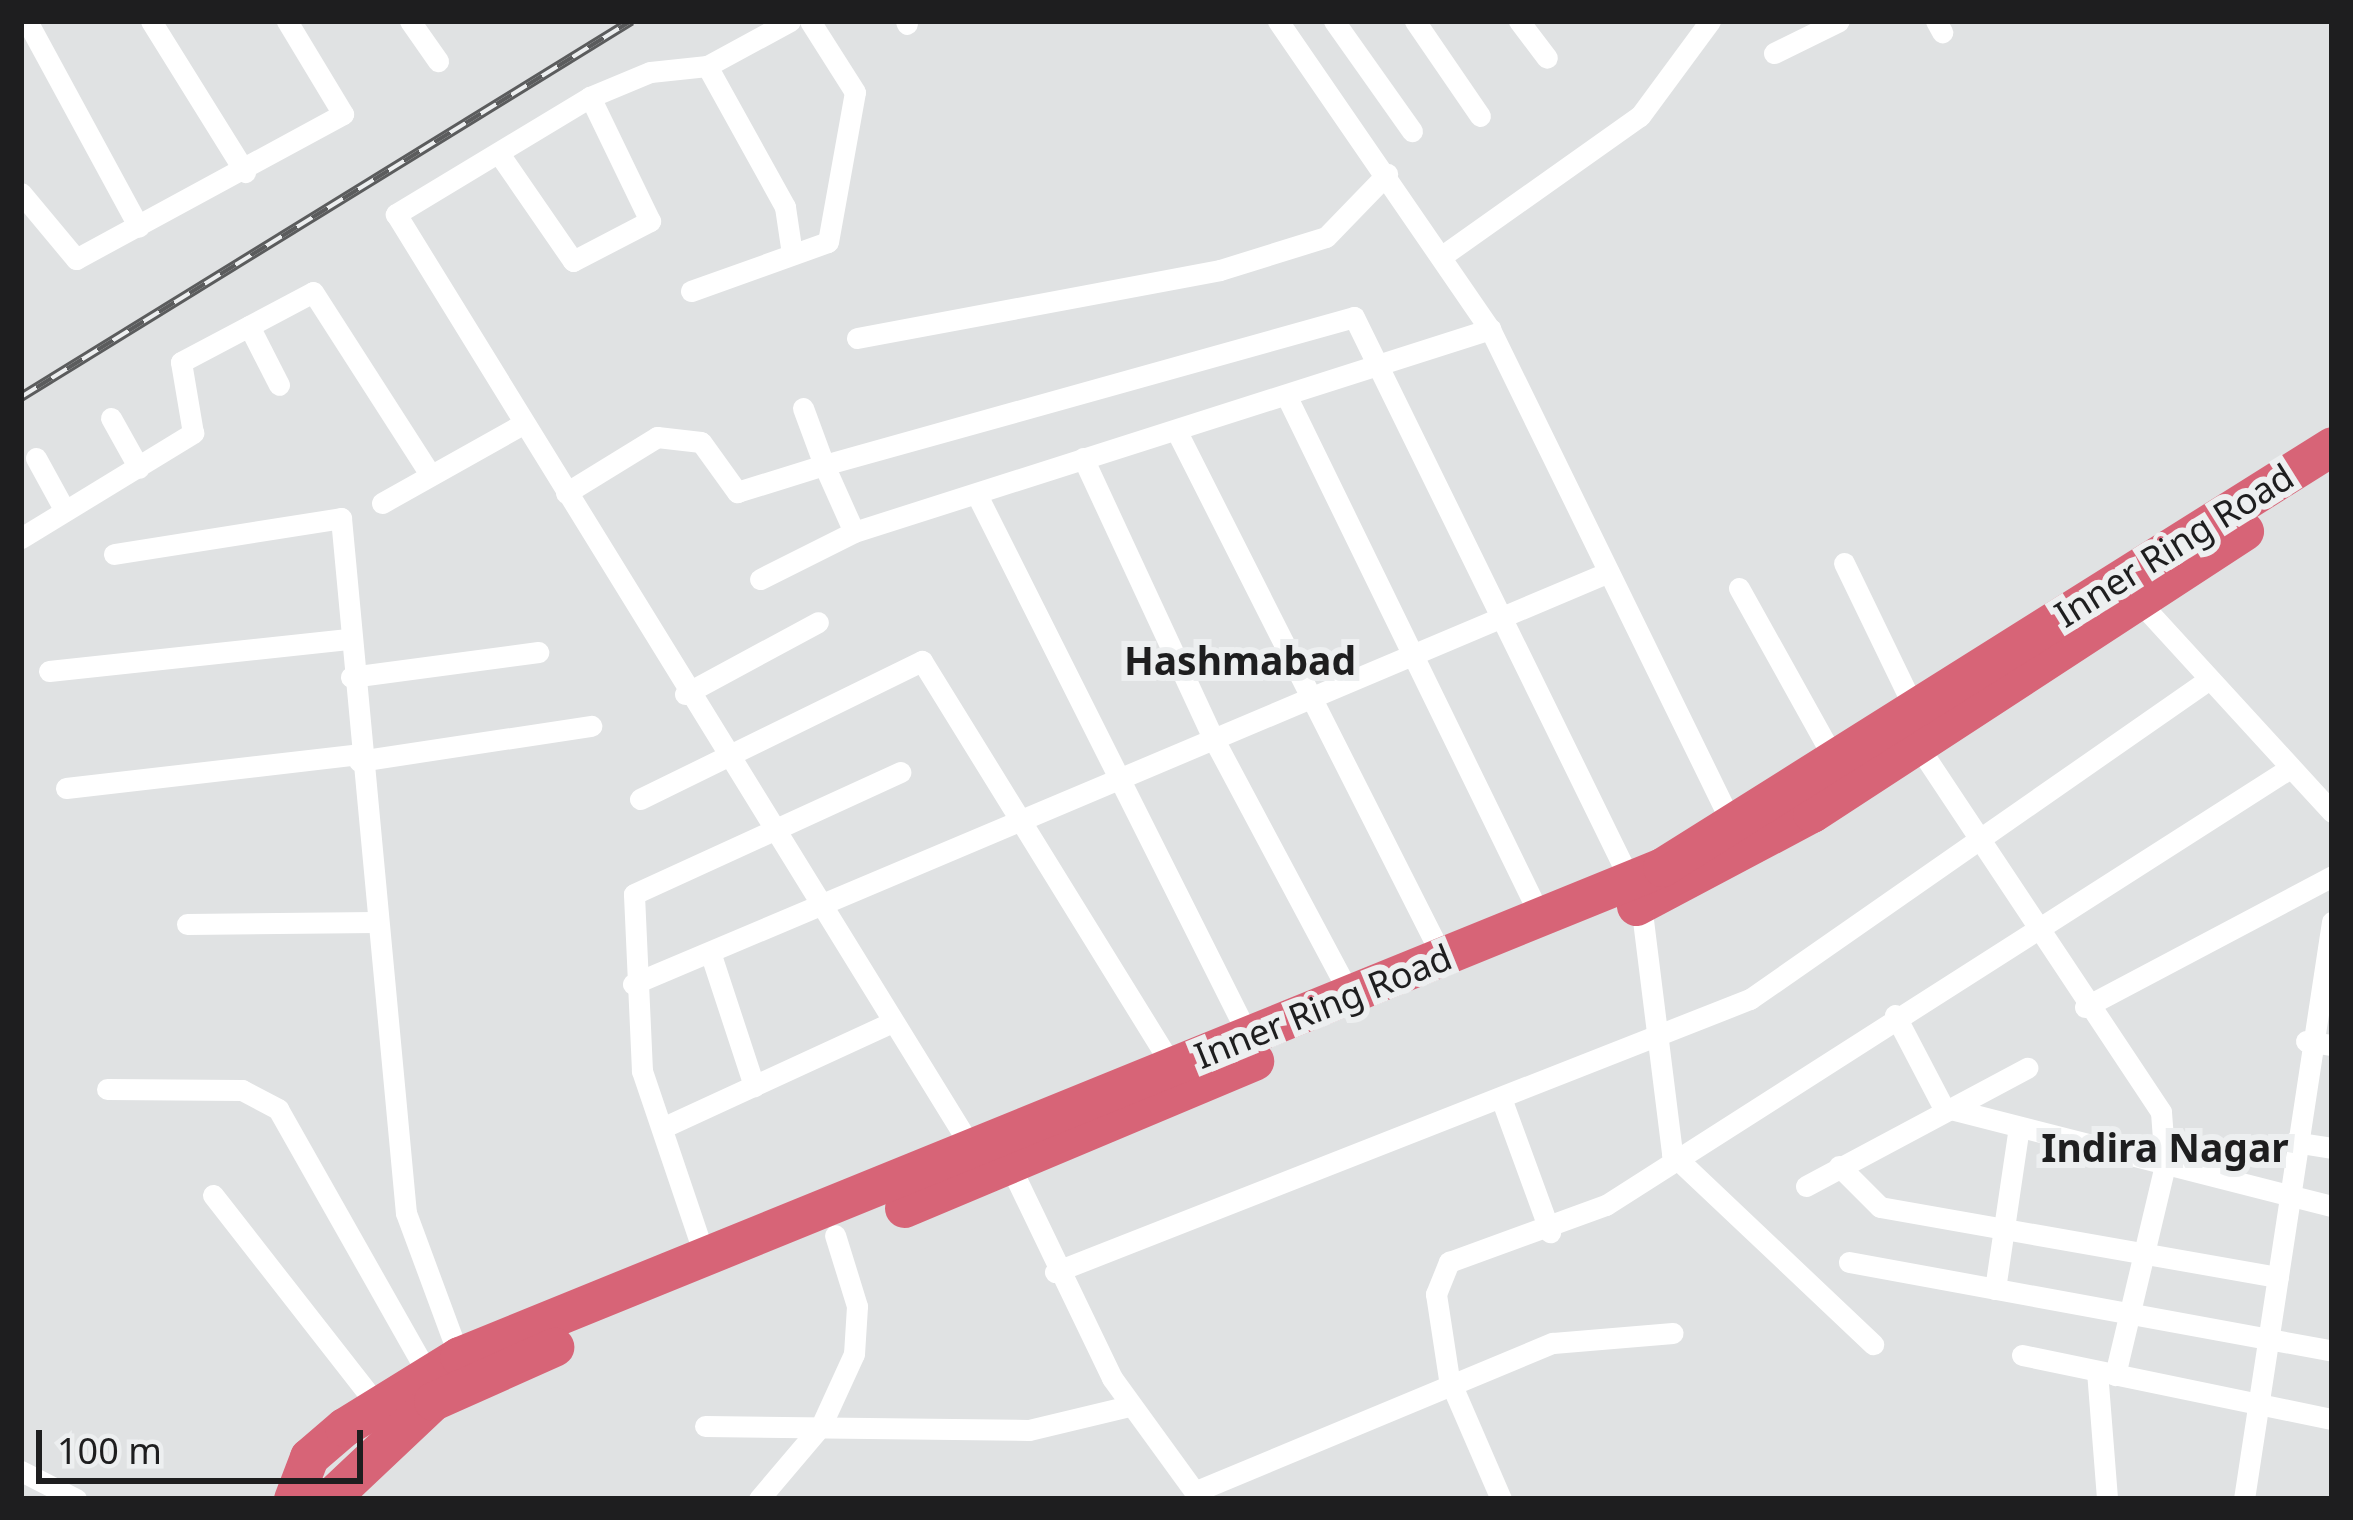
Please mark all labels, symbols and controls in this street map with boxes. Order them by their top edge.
street label: Inner Ring Road [2047,454,2301,636]
district label: Hashmabad [1124,637,1356,683]
street label: Inner Ring Road [1188,935,1458,1077]
district label: Indira Nagar [2041,1124,2289,1170]
scale bar [42,1406,369,1480]
text: 100 m [57,1426,162,1475]

